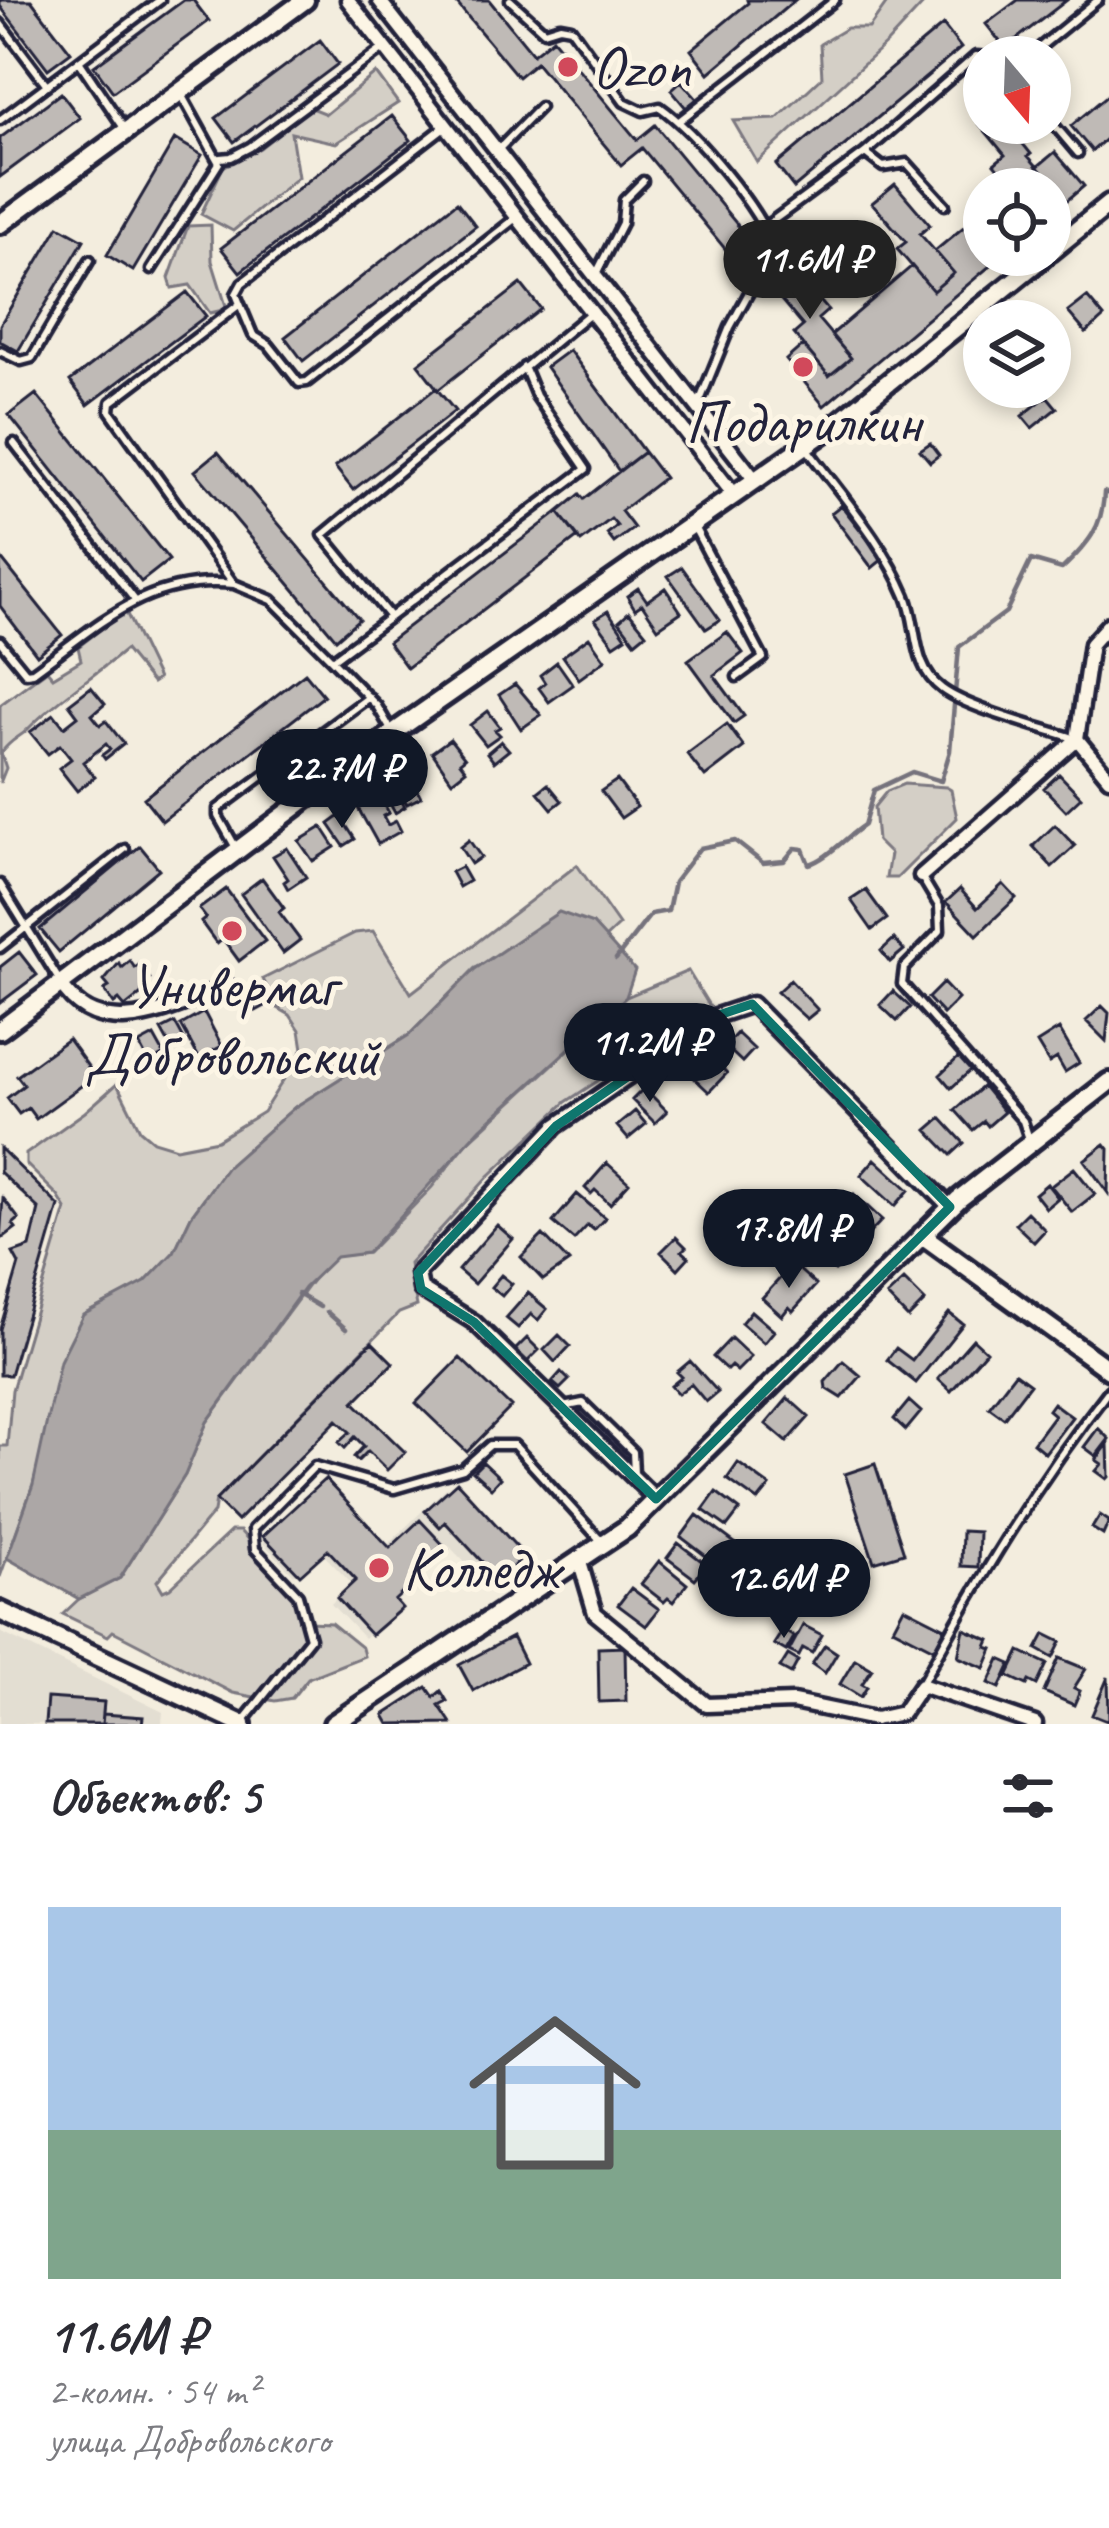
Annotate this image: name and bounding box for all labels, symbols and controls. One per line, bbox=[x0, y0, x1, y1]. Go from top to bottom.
place label: Ozon bbox=[592, 29, 692, 105]
north arrow bbox=[963, 36, 1071, 144]
map controls bbox=[963, 36, 1071, 408]
marker: Ozon bbox=[555, 54, 581, 80]
button: locate bbox=[963, 168, 1071, 276]
pin: 11.6M ₽ bbox=[699, 220, 921, 322]
text: 11.6M ₽ bbox=[750, 234, 870, 283]
button: layers bbox=[963, 300, 1071, 408]
marker: Подарилкин bbox=[790, 354, 816, 380]
place label: Подарилкин bbox=[686, 384, 924, 460]
pin: 22.7M ₽ bbox=[231, 729, 453, 831]
text: 22.7M ₽ bbox=[283, 743, 401, 792]
marker: Универмаг Добровольский bbox=[219, 918, 245, 944]
place label: Универмаг Добровольский bbox=[85, 948, 382, 1093]
pin: 11.2M ₽ bbox=[539, 1003, 761, 1105]
text: 11.2M ₽ bbox=[591, 1017, 709, 1066]
pin: 17.8M ₽ bbox=[678, 1189, 900, 1291]
text: 17.8M ₽ bbox=[730, 1203, 848, 1252]
place label: Колледж bbox=[403, 1530, 566, 1606]
pin: 12.6M ₽ bbox=[673, 1539, 895, 1641]
text: 12.6M ₽ bbox=[724, 1553, 844, 1602]
marker: Колледж bbox=[366, 1555, 392, 1581]
icon: filters bbox=[995, 1763, 1061, 1829]
text: Объектов: 5 bbox=[48, 1764, 260, 1828]
icon: home bbox=[447, 1985, 663, 2201]
text: 11.6M ₽ bbox=[48, 2303, 204, 2367]
text: 2-комн. · 54 m² bbox=[48, 2367, 258, 2416]
text: улица Добровольского bbox=[48, 2416, 330, 2465]

